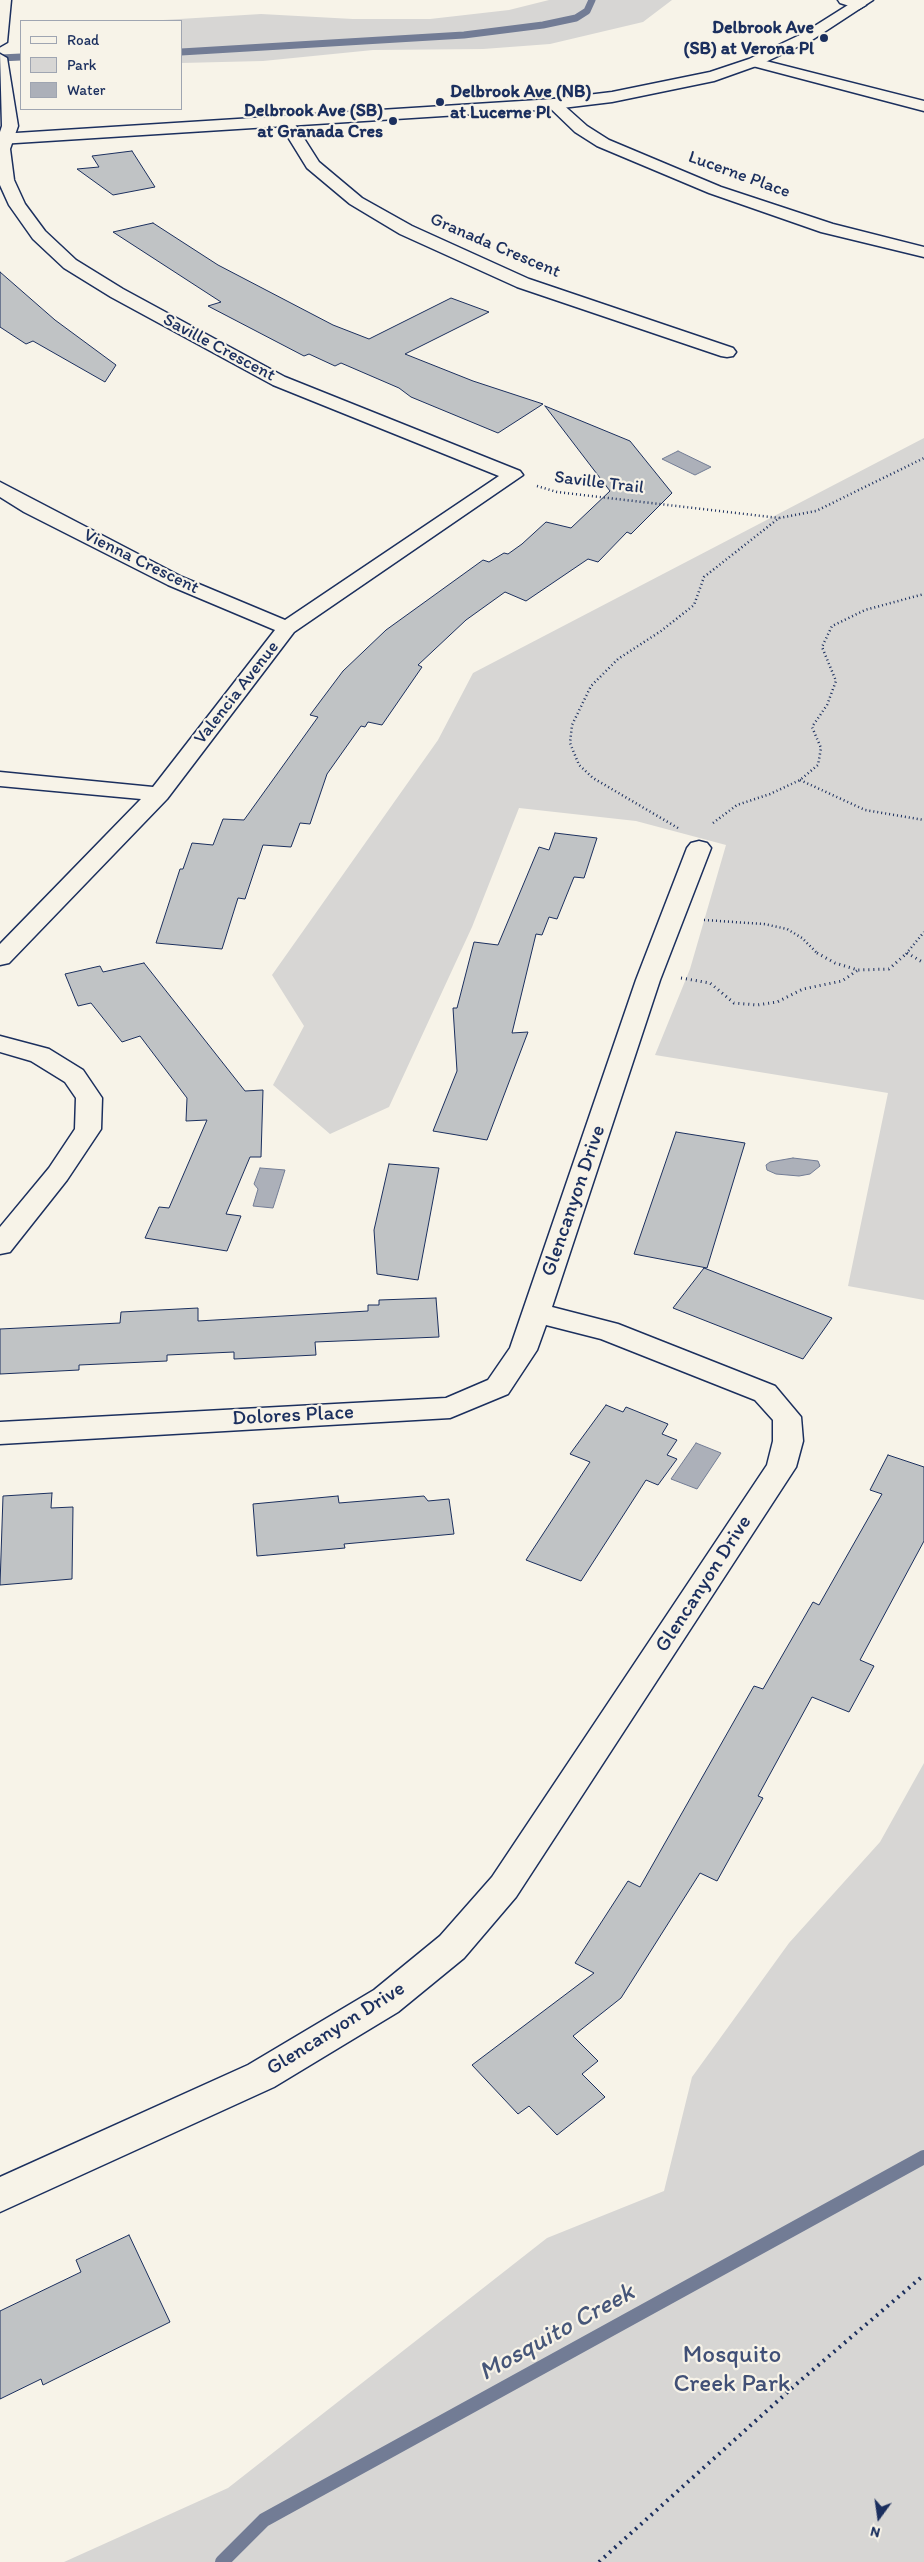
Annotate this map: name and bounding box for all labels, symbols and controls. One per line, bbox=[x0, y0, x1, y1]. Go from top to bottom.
place label: Delbrook Ave (SB) at Verona Pl bbox=[684, 17, 814, 59]
legend bbox=[20, 20, 182, 110]
text: Road bbox=[67, 31, 99, 49]
marker: Delbrook Ave (SB) at Verona Pl bbox=[818, 32, 830, 44]
text: Park bbox=[67, 56, 97, 74]
text: Water bbox=[67, 81, 105, 99]
place label: Delbrook Ave (NB) at Lucerne Pl bbox=[450, 81, 591, 124]
marker: Delbrook Ave (NB) at Lucerne Pl bbox=[434, 96, 446, 108]
place label: Delbrook Ave (SB) at Granada Cres bbox=[244, 100, 383, 142]
marker: Delbrook Ave (SB) at Granada Cres bbox=[387, 115, 399, 127]
street label: Lucerne Place bbox=[685, 147, 793, 203]
street label: Granada Crescent bbox=[427, 209, 563, 283]
street label: Saville Crescent bbox=[159, 309, 279, 387]
street label: Saville Trail bbox=[553, 467, 645, 499]
street label: Vienna Crescent bbox=[80, 525, 202, 599]
street label: Valencia Avenue bbox=[190, 637, 284, 749]
street label: Glencanyon Drive bbox=[536, 1122, 612, 1280]
street label: Dolores Place bbox=[231, 1400, 355, 1432]
street label: Glencanyon Drive bbox=[650, 1511, 758, 1657]
street label: Glencanyon Drive bbox=[262, 1976, 410, 2082]
water label: Mosquito Creek bbox=[474, 2277, 640, 2389]
park label: Mosquito Creek Park bbox=[673, 2341, 791, 2400]
north arrow bbox=[854, 2492, 904, 2542]
text: N bbox=[869, 2523, 882, 2541]

